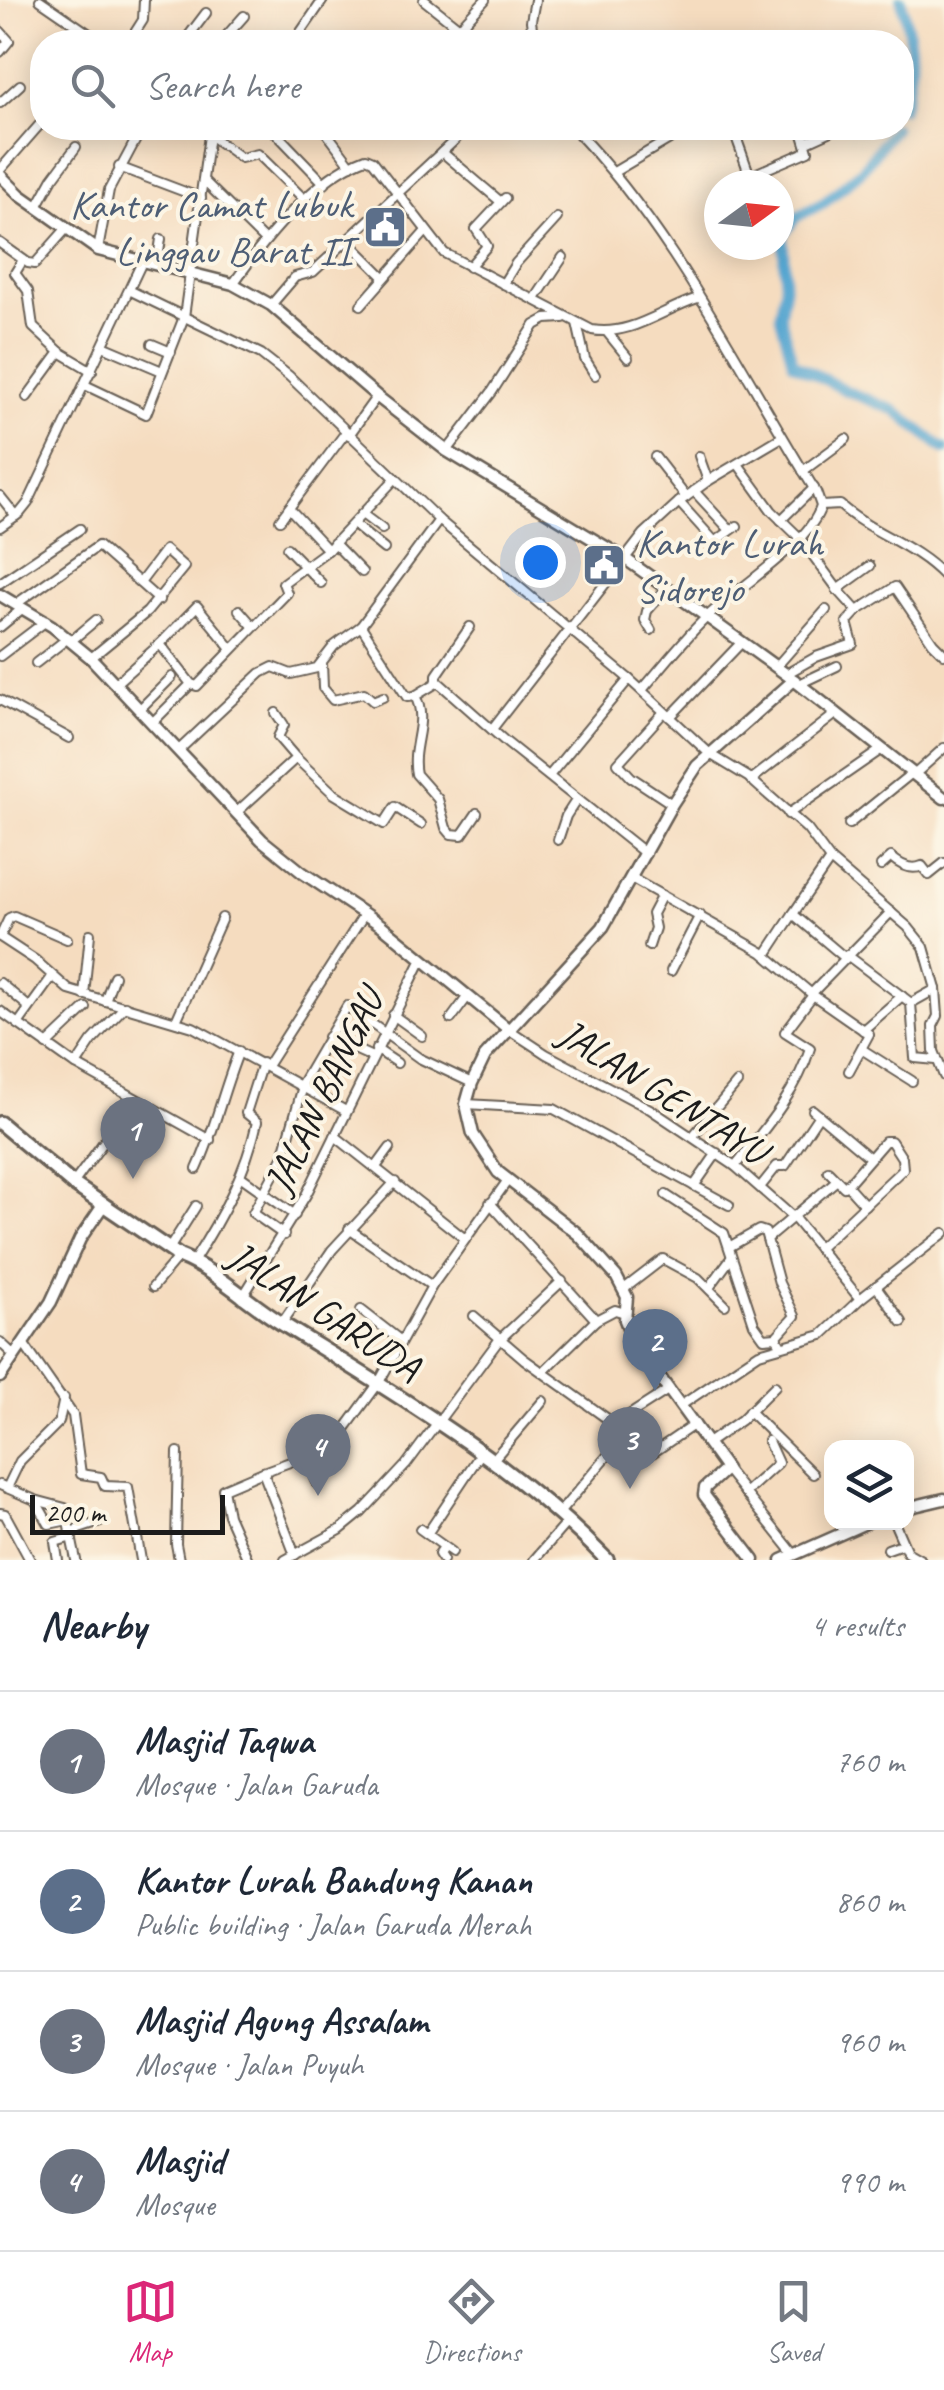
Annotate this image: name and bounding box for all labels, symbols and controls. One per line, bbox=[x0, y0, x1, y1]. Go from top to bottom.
search box bbox=[30, 30, 914, 140]
icon: search bbox=[65, 58, 120, 113]
text: Search here bbox=[145, 62, 300, 109]
north arrow bbox=[704, 170, 794, 260]
place label: Kantor Camat Lubuk Linggau Barat II bbox=[70, 180, 360, 276]
public building icon: Kantor Camat Lubuk Linggau Barat II bbox=[362, 204, 408, 250]
place label: Kantor Lurah Sidorejo bbox=[636, 518, 825, 614]
your location bbox=[515, 537, 566, 588]
public building icon: Kantor Lurah Sidorejo bbox=[581, 542, 627, 588]
street label: JALAN BANGAU bbox=[252, 975, 398, 1203]
street label: JALAN GENTAYU bbox=[547, 1007, 782, 1179]
pin: 1 bbox=[100, 1096, 166, 1179]
street label: JALAN GARUDA bbox=[217, 1229, 431, 1392]
pin: 2 bbox=[622, 1308, 688, 1391]
pin: 3 bbox=[598, 1406, 662, 1489]
pin: 4 bbox=[286, 1414, 350, 1496]
map controls bbox=[824, 1440, 914, 1530]
button: layers bbox=[824, 1440, 914, 1530]
scale bar bbox=[30, 1490, 225, 1534]
text: 200 m bbox=[45, 1495, 105, 1530]
text: Nearby bbox=[40, 1599, 146, 1652]
text: 4 results bbox=[810, 1605, 904, 1646]
text: Masjid Taqwa bbox=[135, 1717, 313, 1764]
text: 1 bbox=[65, 1741, 80, 1782]
text: 760 m bbox=[835, 1741, 904, 1782]
text: Mosque · Jalan Garuda bbox=[135, 1764, 378, 1805]
text: Kantor Lurah Bandung Kanan bbox=[135, 1857, 532, 1904]
text: 2 bbox=[65, 1881, 80, 1922]
text: 860 m bbox=[835, 1881, 904, 1922]
text: Public building · Jalan Garuda Merah bbox=[135, 1904, 531, 1945]
text: Masjid Agung Assalam bbox=[135, 1997, 428, 2044]
text: 3 bbox=[65, 2021, 80, 2062]
text: 960 m bbox=[835, 2021, 904, 2062]
text: Mosque · Jalan Puyuh bbox=[135, 2044, 363, 2085]
text: Masjid bbox=[135, 2137, 224, 2184]
text: 4 bbox=[65, 2161, 80, 2202]
text: 990 m bbox=[835, 2161, 904, 2202]
text: Mosque bbox=[135, 2184, 215, 2225]
tab: Map bbox=[123, 2274, 178, 2369]
tab: Directions bbox=[423, 2274, 521, 2369]
tab: Saved bbox=[766, 2274, 821, 2369]

